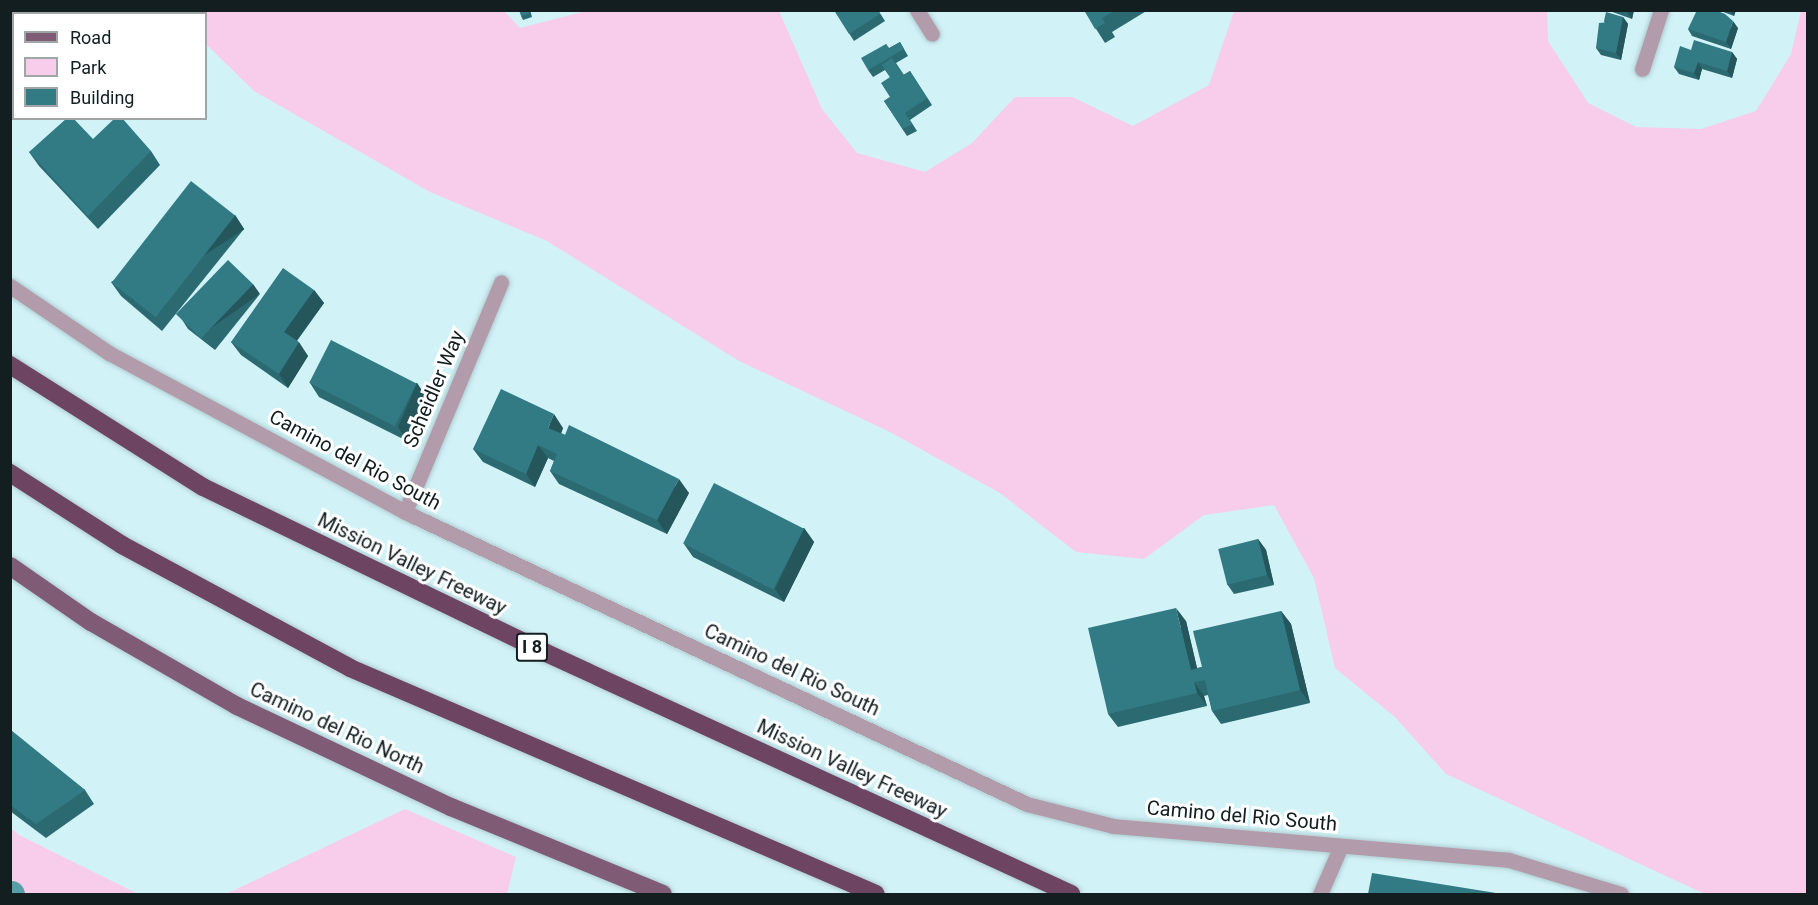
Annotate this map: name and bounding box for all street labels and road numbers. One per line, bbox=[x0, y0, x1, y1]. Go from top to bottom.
street label: Scheidler Way bbox=[399, 327, 469, 451]
street label: Camino del Rio South bbox=[265, 405, 445, 515]
street label: Mission Valley Freeway bbox=[314, 508, 510, 620]
street label: Camino del Rio South bbox=[700, 619, 884, 721]
road number: I 8 bbox=[516, 632, 548, 662]
street label: Camino del Rio North bbox=[246, 677, 428, 779]
street label: Mission Valley Freeway bbox=[753, 714, 951, 824]
street label: Camino del Rio South bbox=[1146, 796, 1338, 836]

